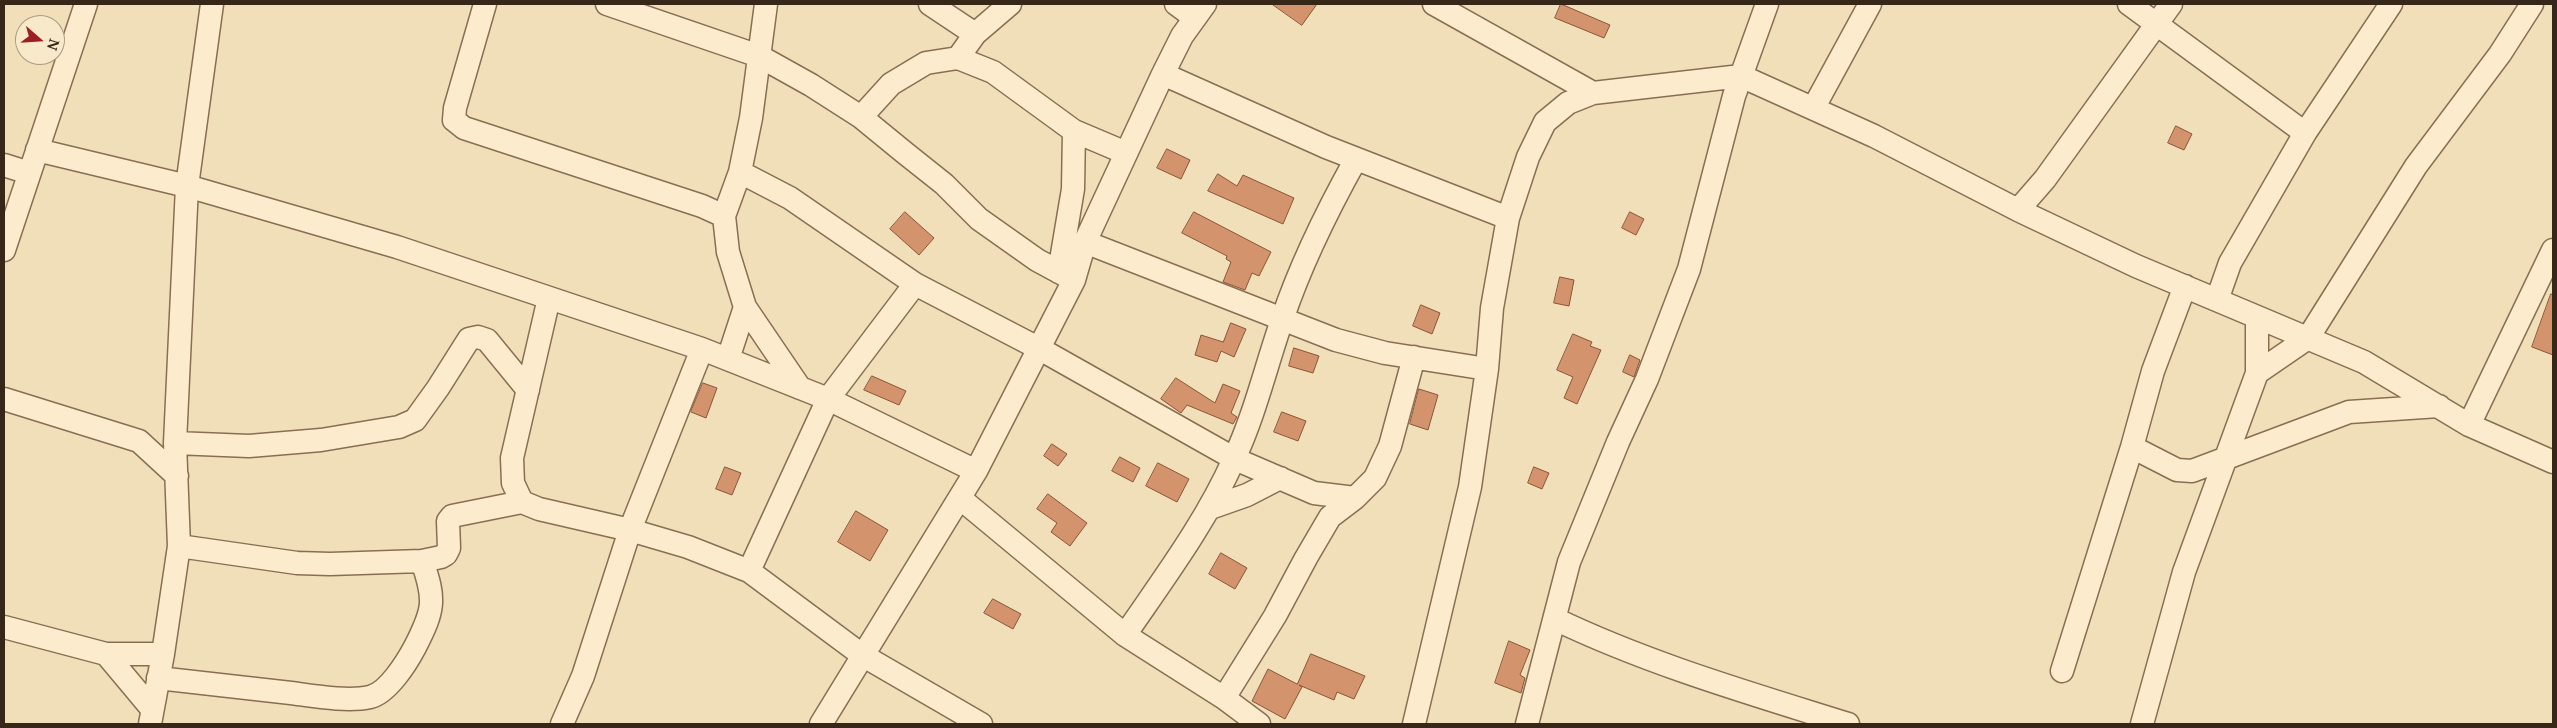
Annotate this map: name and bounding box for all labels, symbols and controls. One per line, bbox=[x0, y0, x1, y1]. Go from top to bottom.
north arrow bbox=[15, 15, 65, 65]
text: N bbox=[43, 36, 64, 53]

